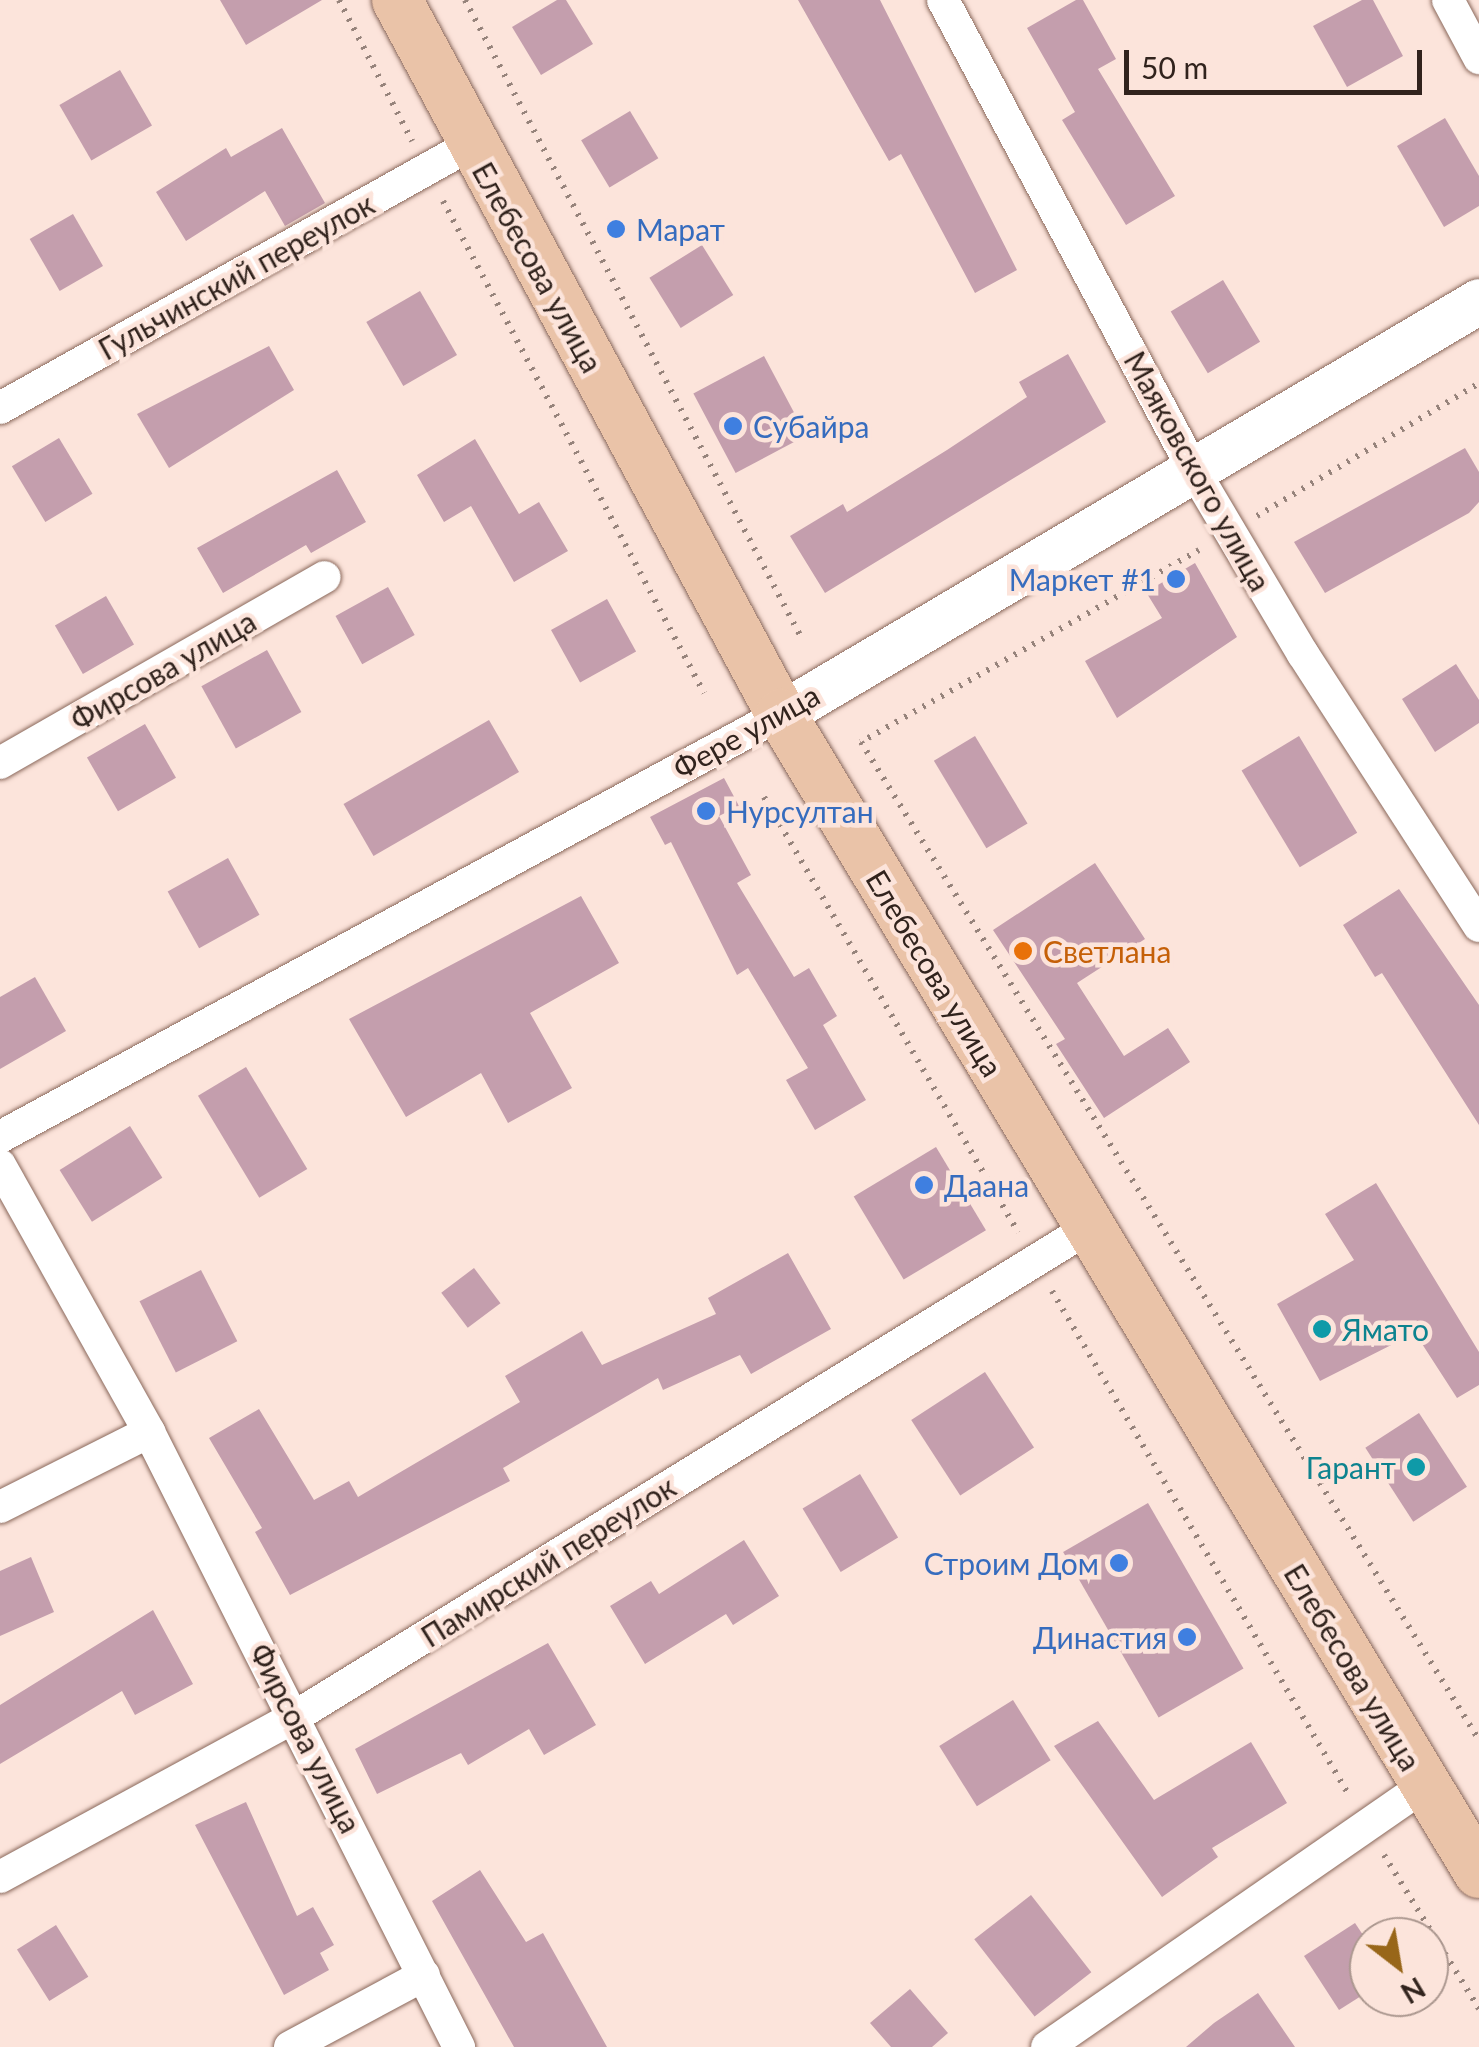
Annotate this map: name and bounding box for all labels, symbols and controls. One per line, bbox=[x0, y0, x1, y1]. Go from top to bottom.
scale bar bbox=[1129, 30, 1426, 92]
text: 50 m bbox=[1141, 49, 1208, 85]
street label: Елебесова улица bbox=[465, 156, 611, 378]
street label: Гульчинский переулок bbox=[92, 185, 380, 367]
place label: Марат bbox=[636, 211, 725, 247]
marker: Марат bbox=[605, 218, 627, 240]
street label: Маяковского улица bbox=[1117, 345, 1279, 597]
place label: Субайра bbox=[753, 408, 869, 444]
marker: Субайра bbox=[722, 415, 744, 437]
place label: Маркет #1 bbox=[1009, 561, 1156, 597]
marker: Маркет #1 bbox=[1165, 568, 1187, 590]
street label: Фирсова улица bbox=[64, 602, 262, 738]
street label: Фере улица bbox=[667, 676, 825, 786]
place label: Нурсултан bbox=[726, 793, 874, 829]
marker: Нурсултан bbox=[695, 800, 717, 822]
street label: Елебесова улица bbox=[859, 863, 1011, 1083]
place label: Светлана bbox=[1043, 933, 1171, 969]
marker: Светлана bbox=[1012, 940, 1034, 962]
place label: Даана bbox=[944, 1167, 1029, 1203]
marker: Даана bbox=[913, 1174, 935, 1196]
place label: Ямато bbox=[1342, 1311, 1429, 1347]
marker: Ямато bbox=[1311, 1318, 1333, 1340]
place label: Гарант bbox=[1306, 1449, 1396, 1485]
marker: Гарант bbox=[1405, 1456, 1427, 1478]
street label: Памирский переулок bbox=[414, 1468, 682, 1654]
place label: Строим Дом bbox=[924, 1545, 1099, 1581]
marker: Строим Дом bbox=[1108, 1552, 1130, 1574]
street label: Елебесова улица bbox=[1277, 1557, 1429, 1777]
place label: Династия bbox=[1033, 1619, 1167, 1655]
marker: Династия bbox=[1176, 1626, 1198, 1648]
street label: Фирсова улица bbox=[243, 1637, 369, 1839]
north arrow bbox=[1349, 1917, 1449, 2017]
text: N bbox=[1395, 1971, 1431, 2011]

